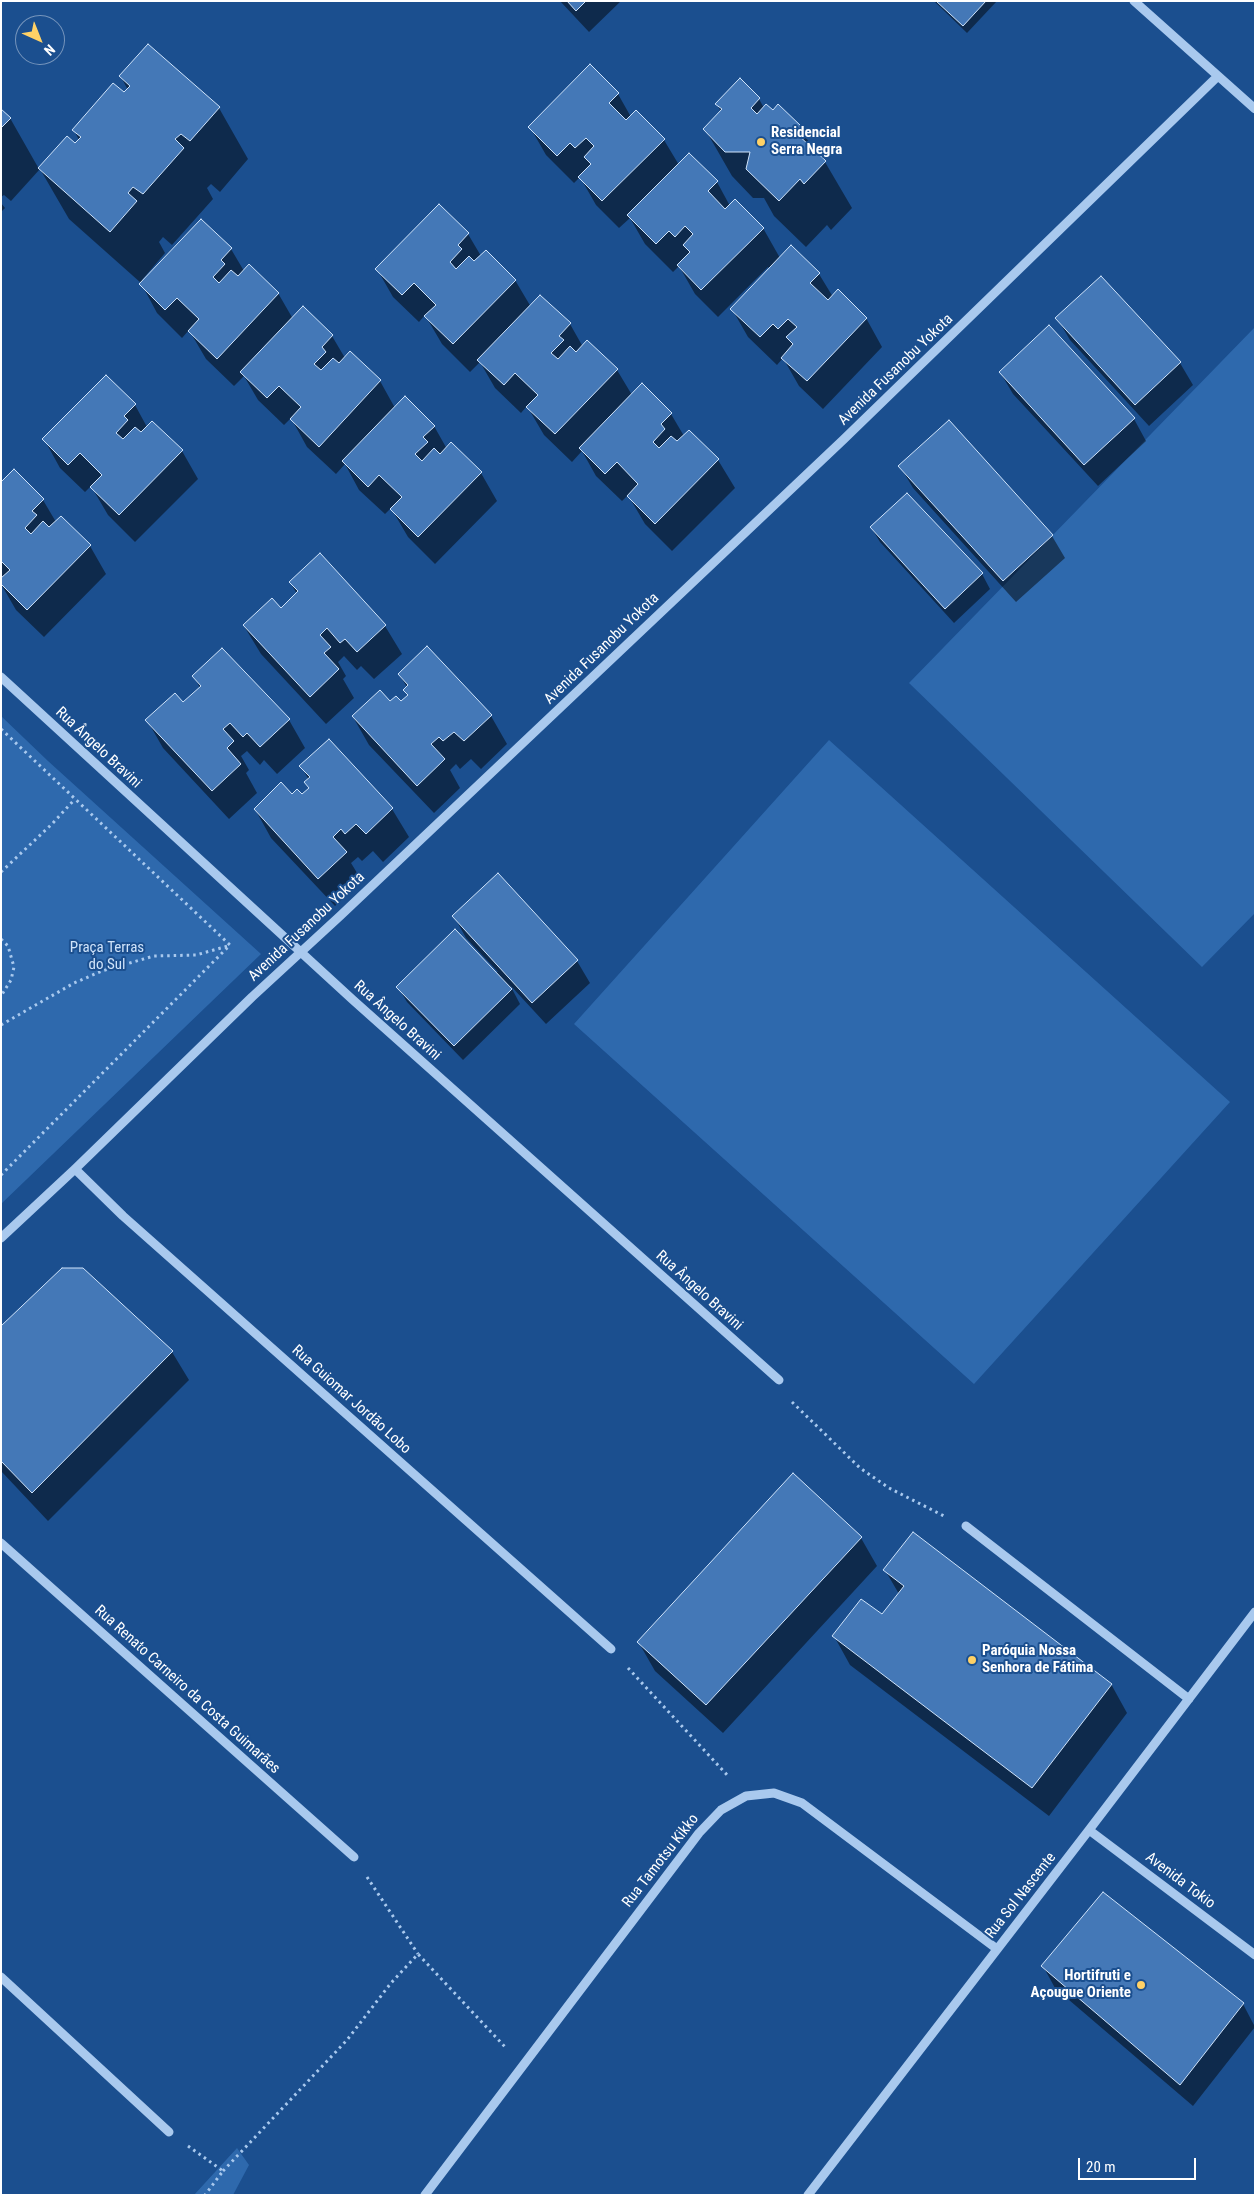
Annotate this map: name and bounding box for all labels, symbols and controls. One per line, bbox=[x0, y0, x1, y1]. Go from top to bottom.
north arrow bbox=[15, 15, 65, 65]
text: N bbox=[41, 41, 58, 59]
place label: Residencial Serra Negra bbox=[771, 124, 842, 159]
marker: Residencial Serra Negra bbox=[755, 136, 767, 148]
street label: Avenida Fusanobu Yokota bbox=[835, 311, 957, 429]
street label: Avenida Fusanobu Yokota bbox=[541, 590, 663, 708]
street label: Rua Ângelo Bravini bbox=[51, 704, 145, 792]
street label: Avenida Fusanobu Yokota bbox=[245, 868, 369, 986]
park label: Praça Terras do Sul bbox=[70, 939, 144, 974]
street label: Rua Ângelo Bravini bbox=[350, 977, 444, 1065]
street label: Rua Ângelo Bravini bbox=[652, 1247, 746, 1335]
street label: Rua Guiomar Jordão Lobo bbox=[288, 1342, 414, 1458]
street label: Rua Renato Carneiro da Costa Guimarães bbox=[91, 1602, 283, 1778]
place label: Paróquia Nossa Senhora de Fátima bbox=[982, 1642, 1093, 1677]
marker: Paróquia Nossa Senhora de Fátima bbox=[966, 1654, 978, 1666]
street label: Rua Tamotsu Kikko bbox=[619, 1811, 703, 1911]
street label: Rua Sol Nascente bbox=[982, 1849, 1060, 1943]
street label: Avenida Tokio bbox=[1142, 1849, 1218, 1913]
place label: Hortifruti e Açougue Oriente bbox=[1031, 1967, 1131, 2002]
marker: Hortifruti e Açougue Oriente bbox=[1135, 1979, 1147, 1991]
scale bar bbox=[1081, 2148, 1198, 2180]
text: 20 m bbox=[1086, 2158, 1116, 2176]

